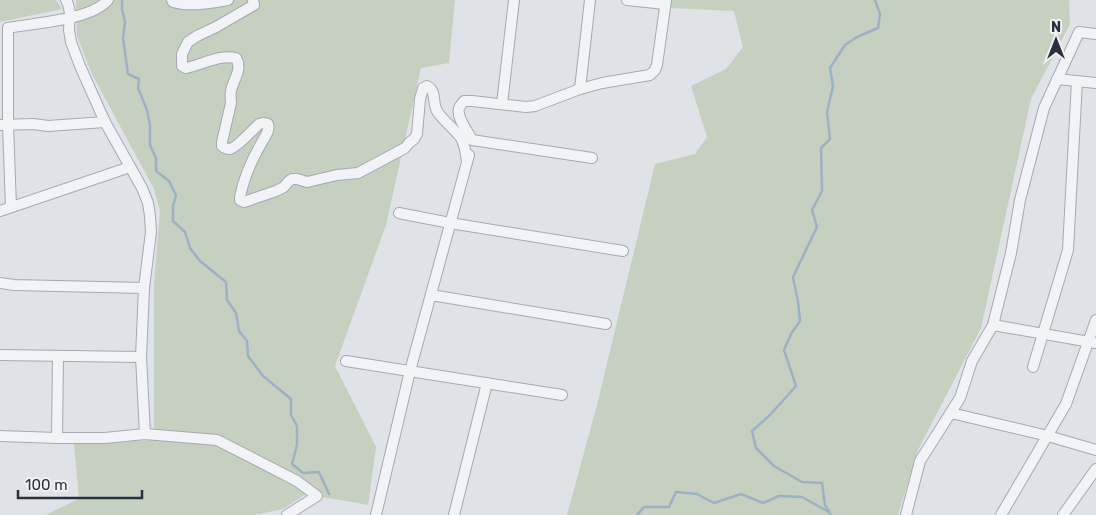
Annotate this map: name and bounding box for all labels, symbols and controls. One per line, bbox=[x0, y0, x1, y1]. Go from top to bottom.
north arrow bbox=[1031, 15, 1081, 65]
text: N bbox=[1051, 19, 1061, 36]
scale bar bbox=[18, 468, 141, 500]
text: 100 m bbox=[25, 476, 67, 494]

